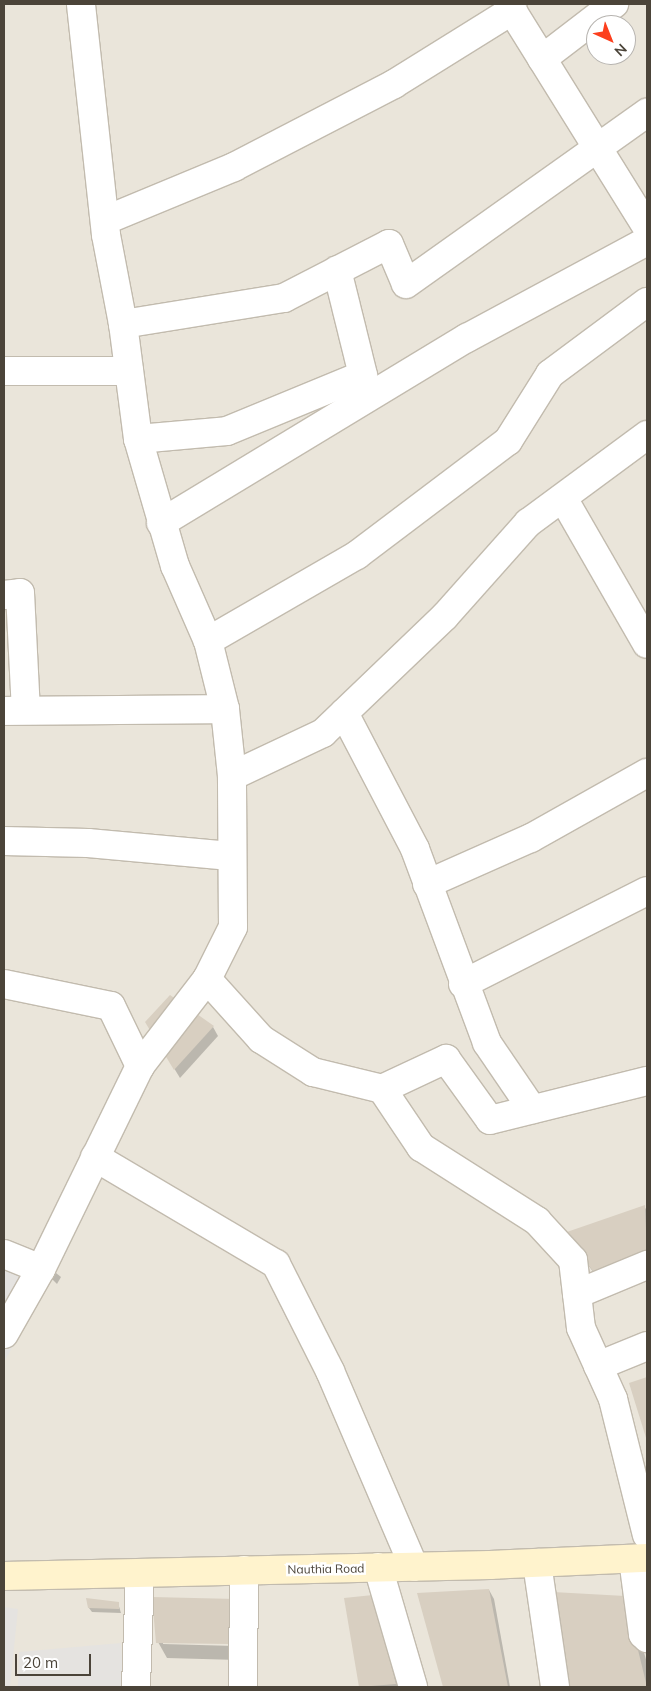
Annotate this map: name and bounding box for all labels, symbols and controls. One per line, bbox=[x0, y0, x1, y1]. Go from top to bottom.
north arrow bbox=[586, 15, 636, 65]
text: N bbox=[611, 40, 631, 60]
street label: Nauthia Road bbox=[287, 1561, 365, 1577]
scale bar bbox=[18, 1644, 94, 1676]
text: 20 m bbox=[23, 1653, 58, 1672]

